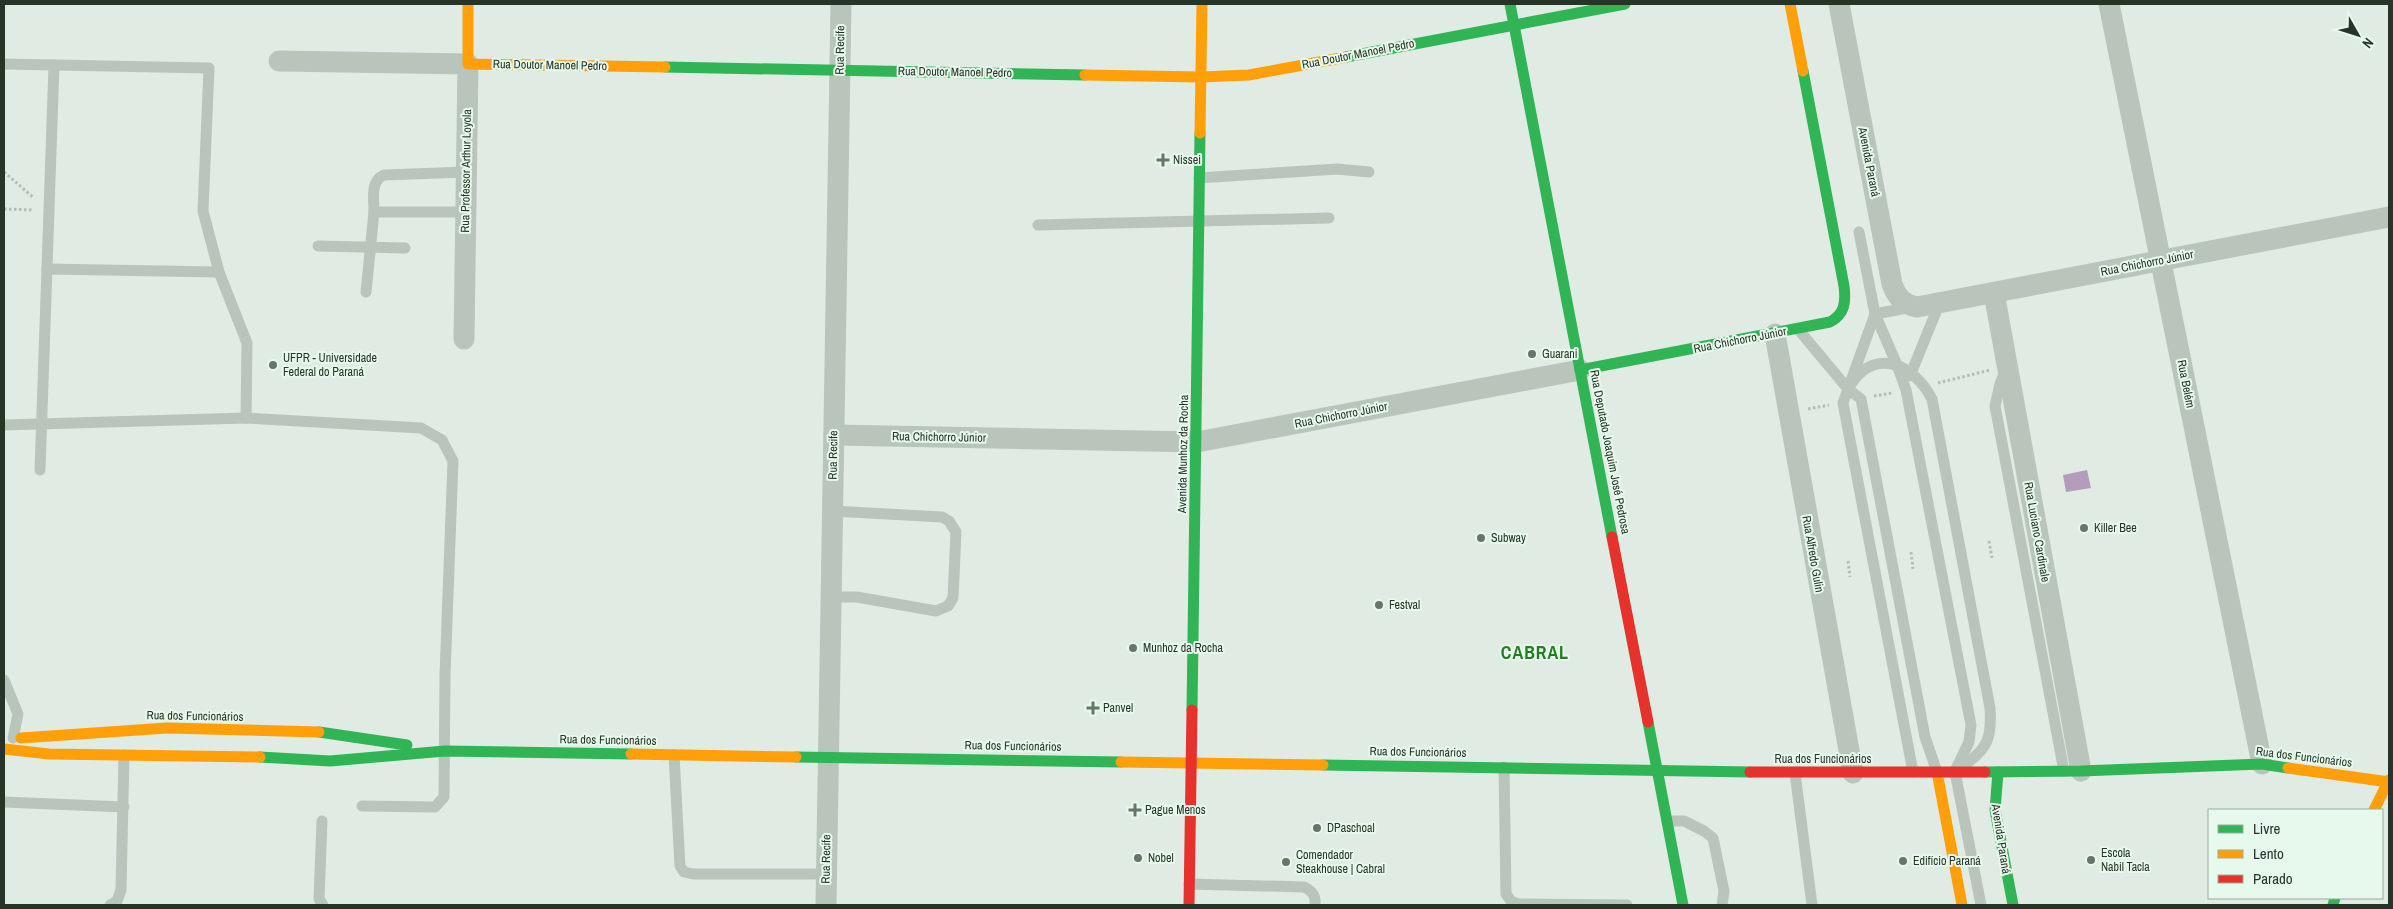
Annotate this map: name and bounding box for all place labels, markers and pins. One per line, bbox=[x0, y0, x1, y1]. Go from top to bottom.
place label: Nissei bbox=[1173, 152, 1201, 168]
marker: Nissei bbox=[1157, 154, 1169, 166]
place label: Guarani bbox=[1542, 346, 1578, 362]
marker: Guarani bbox=[1526, 348, 1538, 360]
place label: UFPR - Universidade Federal do Paraná bbox=[283, 350, 377, 380]
marker: UFPR - Universidade Federal do Paraná bbox=[267, 359, 279, 371]
place label: Killer Bee bbox=[2094, 520, 2137, 536]
marker: Killer Bee bbox=[2078, 522, 2090, 534]
place label: Subway bbox=[1491, 530, 1526, 546]
marker: Subway bbox=[1475, 532, 1487, 544]
place label: Festval bbox=[1389, 597, 1420, 613]
marker: Festval bbox=[1373, 599, 1385, 611]
place label: Munhoz da Rocha bbox=[1143, 640, 1223, 656]
marker: Munhoz da Rocha bbox=[1127, 642, 1139, 654]
place label: Panvel bbox=[1103, 700, 1133, 716]
marker: Panvel bbox=[1087, 702, 1099, 714]
place label: Pague Menos bbox=[1145, 802, 1206, 818]
marker: Pague Menos bbox=[1129, 804, 1141, 816]
place label: DPaschoal bbox=[1327, 820, 1375, 836]
marker: DPaschoal bbox=[1311, 822, 1323, 834]
place label: Escola Nabil Tacla bbox=[2101, 845, 2150, 875]
place label: Comendador Steakhouse | Cabral bbox=[1296, 847, 1385, 877]
place label: Nobel bbox=[1148, 850, 1174, 866]
marker: Nobel bbox=[1132, 852, 1144, 864]
place label: Edifício Paraná bbox=[1913, 853, 1981, 869]
marker: Escola Nabil Tacla bbox=[2085, 854, 2097, 866]
marker: Edifício Paraná bbox=[1897, 855, 1909, 867]
marker: Comendador Steakhouse | Cabral bbox=[1280, 856, 1292, 868]

